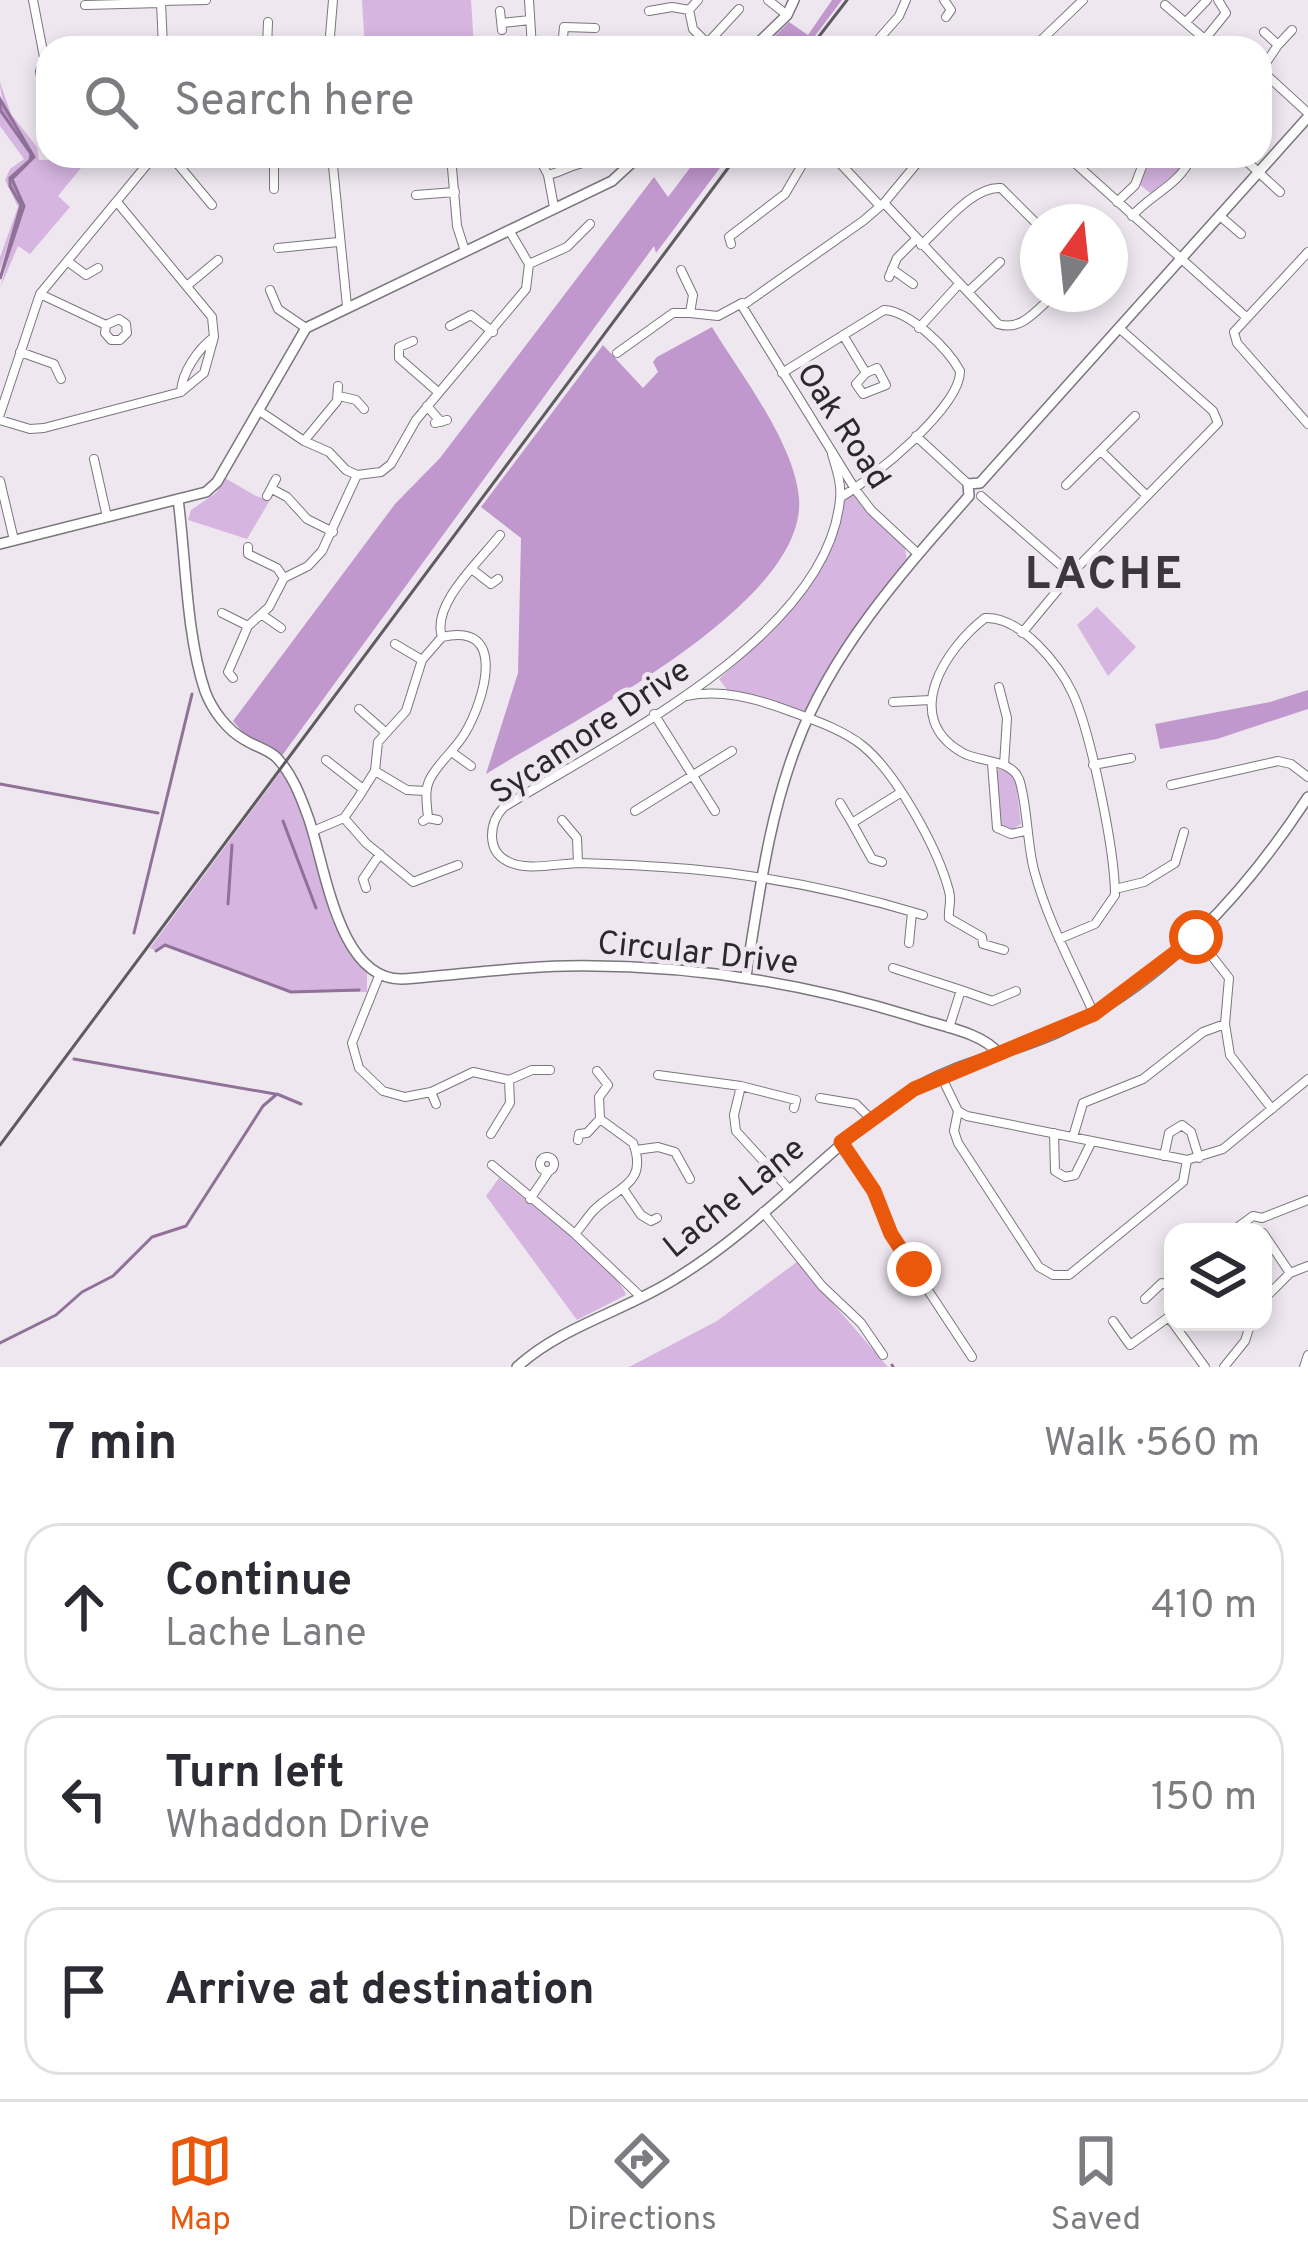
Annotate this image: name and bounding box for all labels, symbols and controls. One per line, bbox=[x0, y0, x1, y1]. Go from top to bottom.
search box bbox=[36, 36, 1272, 168]
icon: search bbox=[78, 69, 144, 135]
text: Search here bbox=[174, 74, 414, 131]
north arrow bbox=[1020, 204, 1128, 312]
street label: Oak Road bbox=[785, 356, 898, 498]
district label: LACHE bbox=[1025, 548, 1185, 605]
street label: Sycamore Drive bbox=[483, 651, 699, 816]
route start bbox=[1169, 910, 1223, 964]
street label: Circular Drive bbox=[595, 924, 800, 986]
street label: Lache Lane bbox=[656, 1129, 815, 1269]
map controls bbox=[1164, 1223, 1272, 1331]
button: layers bbox=[1164, 1223, 1272, 1331]
route end bbox=[887, 1242, 941, 1296]
text: 7 min bbox=[48, 1413, 178, 1478]
text: Walk · 560 m bbox=[1044, 1421, 1260, 1470]
text: Continue bbox=[165, 1554, 352, 1611]
icon: ahead bbox=[51, 1574, 117, 1640]
text: 410 m bbox=[1151, 1583, 1257, 1632]
text: Lache Lane bbox=[165, 1611, 366, 1660]
text: Turn left bbox=[165, 1746, 344, 1803]
icon: left bbox=[51, 1766, 117, 1832]
text: 150 m bbox=[1151, 1775, 1257, 1824]
text: Whaddon Drive bbox=[165, 1803, 430, 1852]
icon: arrive bbox=[51, 1958, 117, 2024]
text: Arrive at destination bbox=[165, 1963, 595, 2020]
tab: Map bbox=[167, 2128, 233, 2242]
tab: Directions bbox=[567, 2128, 717, 2242]
tab: Saved bbox=[1050, 2128, 1141, 2242]

